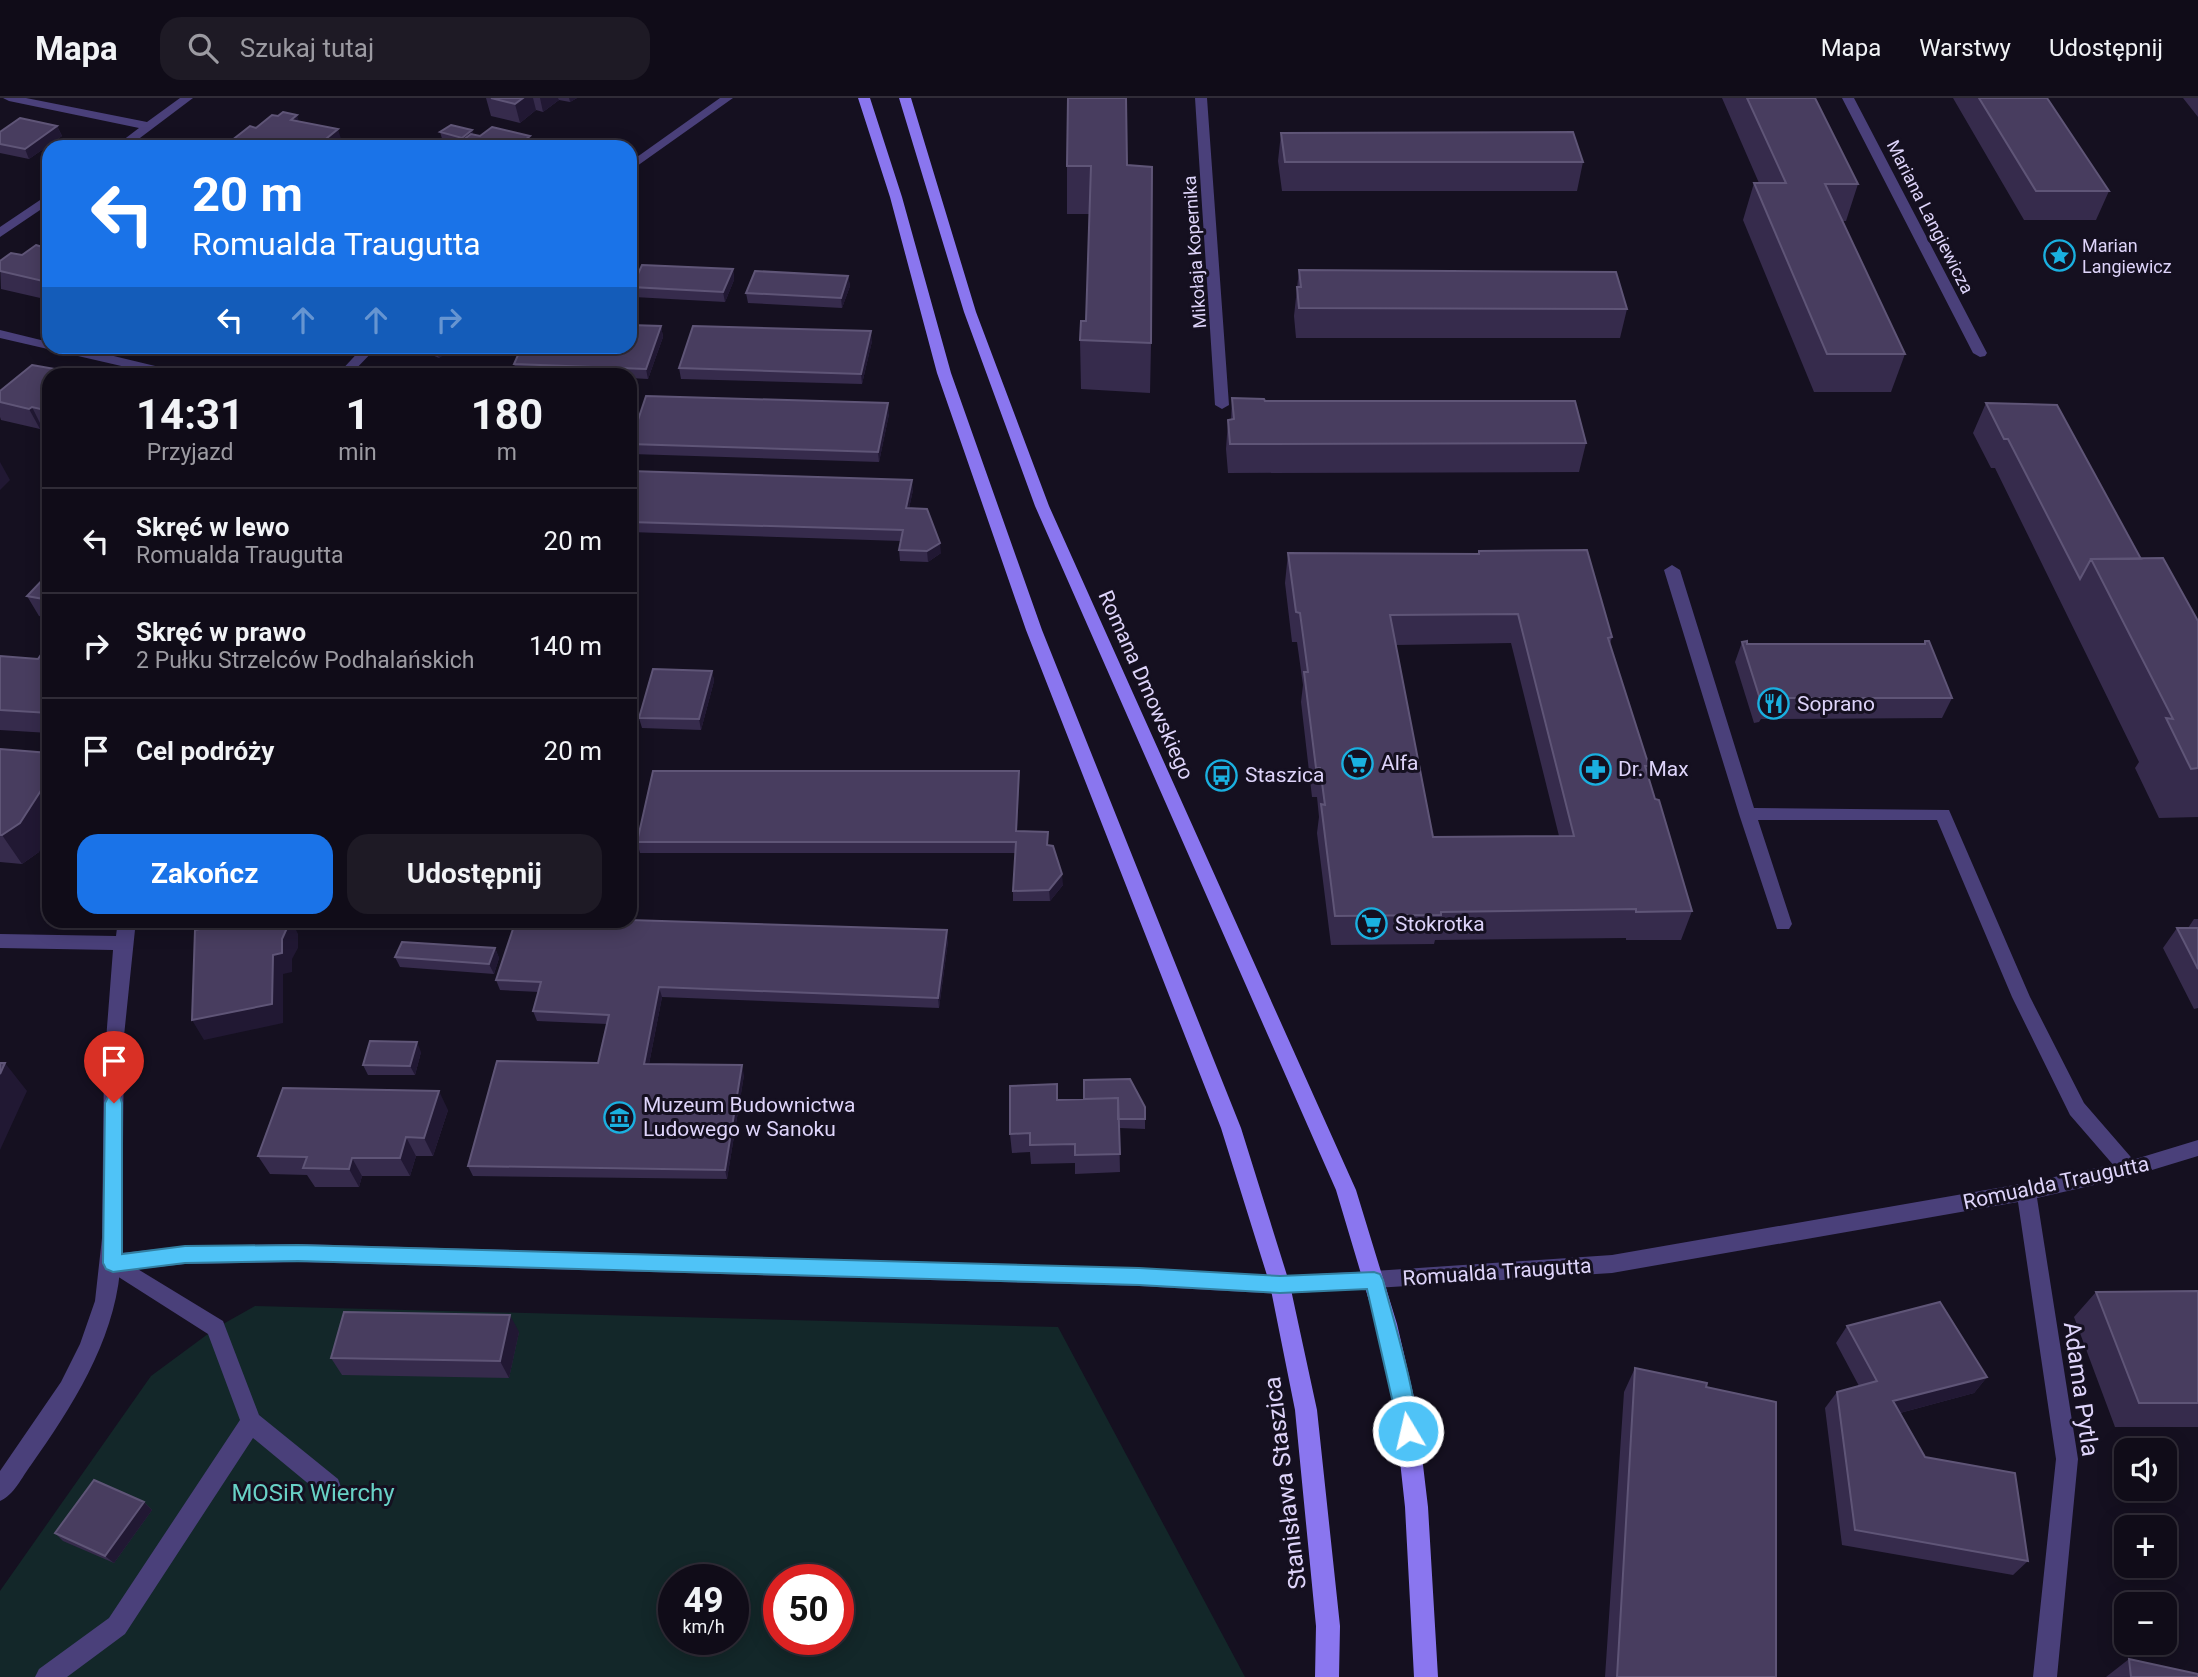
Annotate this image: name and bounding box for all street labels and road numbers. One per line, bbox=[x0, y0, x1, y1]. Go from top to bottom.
street label: Mariana Langiewicza bbox=[1883, 137, 1978, 297]
street label: Mikołaja Kopernika bbox=[1179, 175, 1210, 329]
street label: Romana Dmowskiego bbox=[1093, 587, 1199, 783]
street label: Romualda Traugutta bbox=[1961, 1152, 2151, 1214]
street label: Romualda Traugutta bbox=[1402, 1253, 1592, 1291]
street label: Adama Pytla bbox=[2058, 1320, 2104, 1458]
street label: Stanisława Staszica bbox=[1258, 1375, 1312, 1591]

